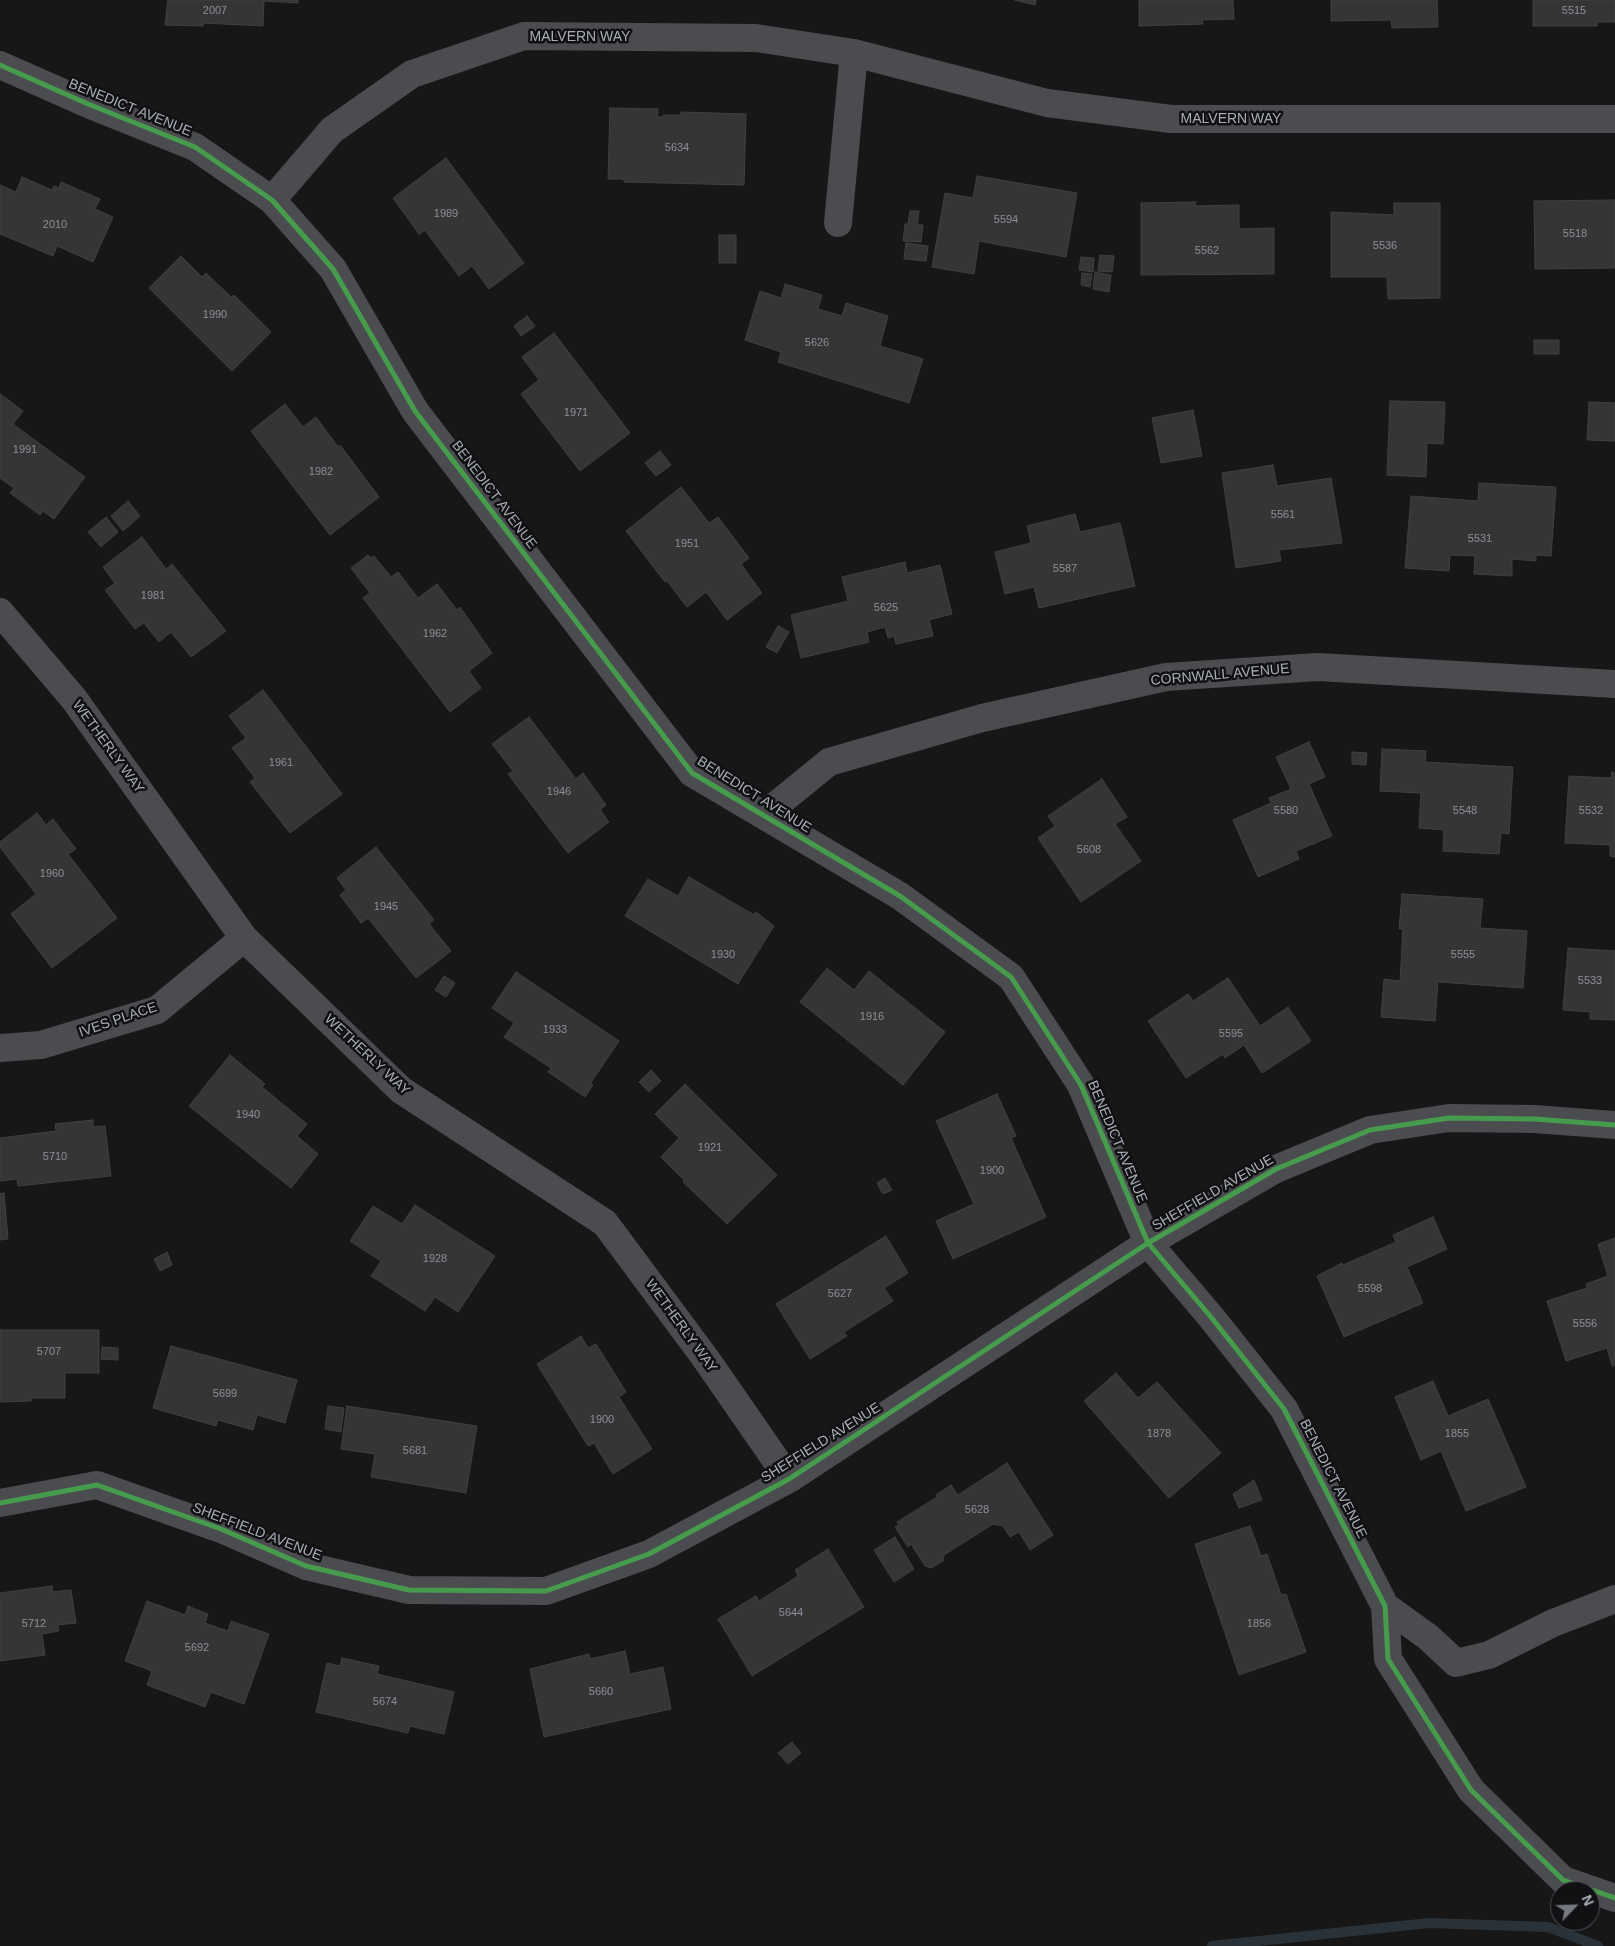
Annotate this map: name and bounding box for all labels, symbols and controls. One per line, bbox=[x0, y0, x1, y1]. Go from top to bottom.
house number: 2007 bbox=[203, 4, 227, 18]
house number: 5515 bbox=[1562, 4, 1586, 18]
street label: MALVERN WAY bbox=[530, 29, 630, 45]
street label: BENEDICT AVENUE bbox=[66, 76, 194, 140]
street label: MALVERN WAY bbox=[1181, 111, 1281, 127]
house number: 5634 bbox=[665, 141, 689, 155]
house number: 1989 bbox=[434, 207, 458, 221]
house number: 5594 bbox=[994, 213, 1018, 227]
house number: 2010 bbox=[43, 218, 67, 232]
house number: 5518 bbox=[1563, 227, 1587, 241]
house number: 5536 bbox=[1373, 239, 1397, 253]
house number: 5562 bbox=[1195, 244, 1219, 258]
house number: 1990 bbox=[203, 308, 227, 322]
house number: 5626 bbox=[805, 336, 829, 350]
house number: 1971 bbox=[564, 406, 588, 420]
street label: BENEDICT AVENUE bbox=[448, 438, 540, 552]
house number: 1991 bbox=[13, 443, 37, 457]
house number: 1982 bbox=[309, 465, 333, 479]
house number: 5561 bbox=[1271, 508, 1295, 522]
house number: 5531 bbox=[1468, 532, 1492, 546]
house number: 1951 bbox=[675, 537, 699, 551]
house number: 5587 bbox=[1053, 562, 1077, 576]
house number: 1981 bbox=[141, 589, 165, 603]
house number: 5625 bbox=[874, 601, 898, 615]
house number: 1962 bbox=[423, 627, 447, 641]
street label: CORNWALL AVENUE bbox=[1150, 661, 1290, 689]
street label: WETHERLY WAY bbox=[69, 697, 147, 797]
street label: BENEDICT AVENUE bbox=[694, 753, 814, 837]
house number: 1961 bbox=[269, 756, 293, 770]
house number: 1946 bbox=[547, 785, 571, 799]
house number: 5580 bbox=[1274, 804, 1298, 818]
house number: 5548 bbox=[1453, 804, 1477, 818]
house number: 5532 bbox=[1579, 804, 1603, 818]
house number: 5608 bbox=[1077, 843, 1101, 857]
house number: 1960 bbox=[40, 867, 64, 881]
house number: 1945 bbox=[374, 900, 398, 914]
house number: 1930 bbox=[711, 948, 735, 962]
house number: 5555 bbox=[1451, 948, 1475, 962]
house number: 5533 bbox=[1578, 974, 1602, 988]
street label: IVES PLACE bbox=[77, 999, 159, 1041]
house number: 1916 bbox=[860, 1010, 884, 1024]
street label: WETHERLY WAY bbox=[321, 1011, 413, 1099]
house number: 1933 bbox=[543, 1023, 567, 1037]
house number: 5595 bbox=[1219, 1027, 1243, 1041]
street label: BENEDICT AVENUE bbox=[1084, 1078, 1150, 1206]
house number: 1940 bbox=[236, 1108, 260, 1122]
house number: 1921 bbox=[698, 1141, 722, 1155]
house number: 5710 bbox=[43, 1150, 67, 1164]
street label: SHEFFIELD AVENUE bbox=[1149, 1151, 1277, 1235]
house number: 1900 bbox=[980, 1164, 1004, 1178]
house number: 1928 bbox=[423, 1252, 447, 1266]
street label: WETHERLY WAY bbox=[642, 1276, 720, 1376]
house number: 5598 bbox=[1358, 1282, 1382, 1296]
house number: 5627 bbox=[828, 1287, 852, 1301]
house number: 5556 bbox=[1573, 1317, 1597, 1331]
house number: 5707 bbox=[37, 1345, 61, 1359]
house number: 5699 bbox=[213, 1387, 237, 1401]
street label: SHEFFIELD AVENUE bbox=[758, 1399, 884, 1487]
house number: 1900 bbox=[590, 1413, 614, 1427]
street label: BENEDICT AVENUE bbox=[1296, 1417, 1370, 1541]
house number: 1878 bbox=[1147, 1427, 1171, 1441]
house number: 1855 bbox=[1445, 1427, 1469, 1441]
house number: 5681 bbox=[403, 1444, 427, 1458]
street label: SHEFFIELD AVENUE bbox=[190, 1500, 324, 1564]
house number: 5628 bbox=[965, 1503, 989, 1517]
house number: 5644 bbox=[779, 1606, 803, 1620]
house number: 5712 bbox=[22, 1617, 46, 1631]
house number: 1856 bbox=[1247, 1617, 1271, 1631]
house number: 5692 bbox=[185, 1641, 209, 1655]
house number: 5660 bbox=[589, 1685, 613, 1699]
house number: 5674 bbox=[373, 1695, 397, 1709]
north arrow bbox=[1550, 1881, 1600, 1931]
text: N bbox=[1578, 1892, 1597, 1908]

